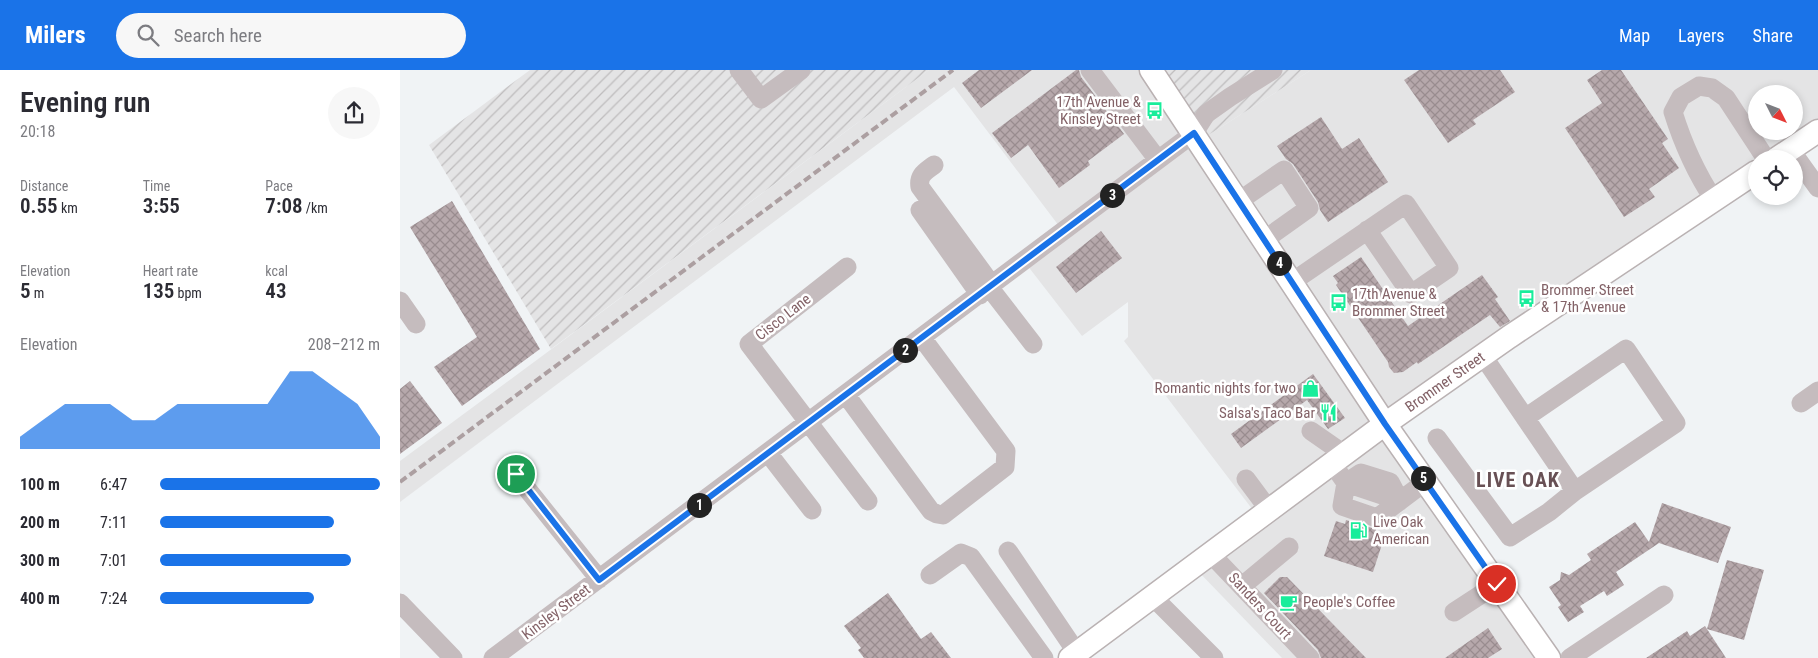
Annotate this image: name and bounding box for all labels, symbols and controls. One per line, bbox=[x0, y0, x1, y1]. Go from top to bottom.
search box bbox=[116, 13, 466, 58]
text: Milers bbox=[25, 21, 86, 49]
icon: search bbox=[134, 21, 162, 49]
text: Search here bbox=[174, 24, 262, 47]
text: Map bbox=[1619, 25, 1650, 46]
text: Layers bbox=[1678, 25, 1725, 46]
text: Share bbox=[1753, 25, 1793, 46]
north arrow bbox=[1748, 85, 1802, 140]
map controls bbox=[1748, 85, 1803, 205]
text: Evening run bbox=[20, 86, 150, 119]
button: share bbox=[328, 87, 380, 139]
place label: 17th Avenue & Kinsley Street bbox=[1056, 93, 1142, 128]
bus stop icon: 17th Avenue & Kinsley Street bbox=[1145, 101, 1165, 121]
text: 20:18 bbox=[20, 122, 55, 141]
button: locate bbox=[1748, 150, 1803, 205]
text: Distance bbox=[20, 178, 68, 194]
text: Time bbox=[143, 178, 170, 194]
text: Pace bbox=[265, 178, 293, 194]
pin: 3 bbox=[1100, 182, 1124, 208]
text: 3 bbox=[1109, 187, 1116, 203]
text: 0.55 bbox=[20, 194, 58, 218]
text: 3:55 bbox=[143, 194, 180, 218]
text: 7:08 bbox=[265, 194, 303, 218]
text: km bbox=[58, 200, 78, 216]
text: /km bbox=[303, 200, 328, 216]
pin: 4 bbox=[1266, 250, 1292, 276]
text: 4 bbox=[1276, 255, 1283, 271]
text: Elevation bbox=[20, 263, 70, 279]
text: Heart rate bbox=[143, 263, 198, 279]
text: kcal bbox=[265, 263, 288, 279]
text: 5 bbox=[20, 279, 31, 303]
text: 135 bbox=[143, 279, 174, 303]
text: 43 bbox=[265, 279, 286, 303]
place label: Brommer Street & 17th Avenue bbox=[1541, 281, 1634, 316]
text: m bbox=[31, 285, 44, 301]
text: bpm bbox=[174, 285, 202, 301]
place label: 17th Avenue & Brommer Street bbox=[1352, 285, 1445, 320]
bus stop icon: Brommer Street & 17th Avenue bbox=[1517, 289, 1537, 309]
street label: Cisco Lane bbox=[752, 290, 814, 344]
bus stop icon: 17th Avenue & Brommer Street bbox=[1328, 293, 1348, 313]
text: Elevation bbox=[20, 335, 78, 354]
text: 208–212 m bbox=[308, 335, 380, 354]
pin: 2 bbox=[892, 338, 918, 362]
text: 2 bbox=[902, 342, 909, 358]
street label: Brommer Street bbox=[1402, 348, 1488, 416]
shop icon: Romantic nights for two bbox=[1300, 378, 1320, 398]
place label: Romantic nights for two bbox=[1154, 379, 1296, 397]
restaurant icon: Salsa's Taco Bar bbox=[1319, 403, 1339, 423]
place label: Salsa's Taco Bar bbox=[1219, 404, 1315, 422]
pin bbox=[495, 453, 537, 495]
icon: arrive bbox=[502, 460, 530, 488]
pin: 5 bbox=[1410, 466, 1436, 490]
district label: LIVE OAK bbox=[1476, 468, 1560, 492]
text: 5 bbox=[1420, 470, 1427, 486]
text: 100 m bbox=[20, 475, 60, 494]
text: 6:47 bbox=[100, 475, 127, 494]
pin: 1 bbox=[686, 492, 712, 518]
text: 1 bbox=[696, 497, 703, 513]
text: 200 m bbox=[20, 513, 60, 532]
text: 7:11 bbox=[100, 513, 127, 532]
place label: Live Oak American bbox=[1373, 513, 1429, 548]
fuel station icon: Live Oak American bbox=[1349, 521, 1369, 541]
text: 300 m bbox=[20, 551, 60, 570]
text: 7:01 bbox=[100, 551, 127, 570]
pin bbox=[1476, 563, 1518, 605]
street label: Sanders Court bbox=[1225, 569, 1295, 643]
icon: check bbox=[1483, 570, 1511, 598]
street label: Kinsley Street bbox=[518, 580, 594, 644]
text: 400 m bbox=[20, 589, 60, 608]
text: 7:24 bbox=[100, 589, 127, 608]
cafe icon: People's Coffee bbox=[1279, 592, 1299, 612]
place label: People's Coffee bbox=[1303, 593, 1395, 611]

